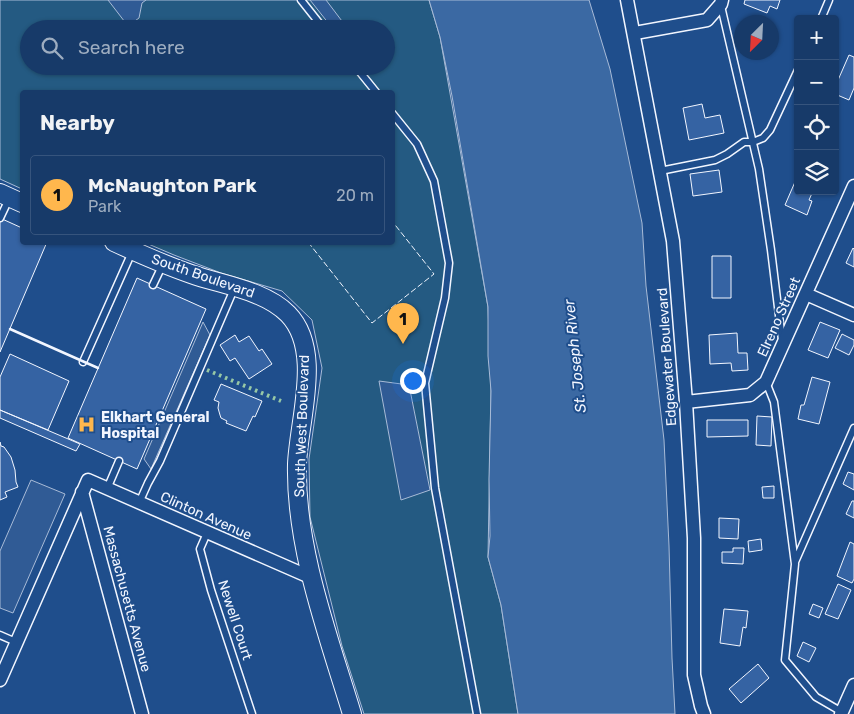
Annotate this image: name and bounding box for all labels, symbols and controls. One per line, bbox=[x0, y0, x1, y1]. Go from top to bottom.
north arrow bbox=[734, 15, 779, 60]
map controls bbox=[794, 15, 839, 195]
button: + bbox=[794, 15, 839, 60]
search box bbox=[20, 20, 395, 75]
icon: search bbox=[38, 34, 66, 62]
text: Search here bbox=[78, 36, 185, 59]
button: − bbox=[794, 60, 839, 105]
button: locate bbox=[794, 105, 839, 150]
text: Nearby bbox=[40, 110, 115, 135]
button: layers bbox=[794, 150, 839, 195]
text: McNaughton Park bbox=[88, 174, 257, 197]
text: 1 bbox=[53, 186, 61, 205]
text: 20 m bbox=[336, 186, 374, 205]
text: Park bbox=[88, 197, 121, 216]
street label: South Boulevard bbox=[149, 250, 257, 302]
street label: Elreno Street bbox=[754, 274, 804, 359]
street label: Edgewater Boulevard bbox=[654, 287, 680, 427]
water label: St. Joseph River bbox=[560, 297, 590, 414]
pin: 1 bbox=[387, 303, 419, 344]
street label: South West Boulevard bbox=[291, 354, 313, 498]
your location bbox=[400, 368, 426, 394]
place label: Elkhart General Hospital bbox=[101, 409, 210, 442]
hospital icon: Elkhart General Hospital bbox=[77, 415, 97, 435]
street label: Clinton Avenue bbox=[158, 488, 255, 544]
street label: Massachusetts Avenue bbox=[99, 524, 155, 674]
street label: Newell Court bbox=[214, 578, 256, 663]

